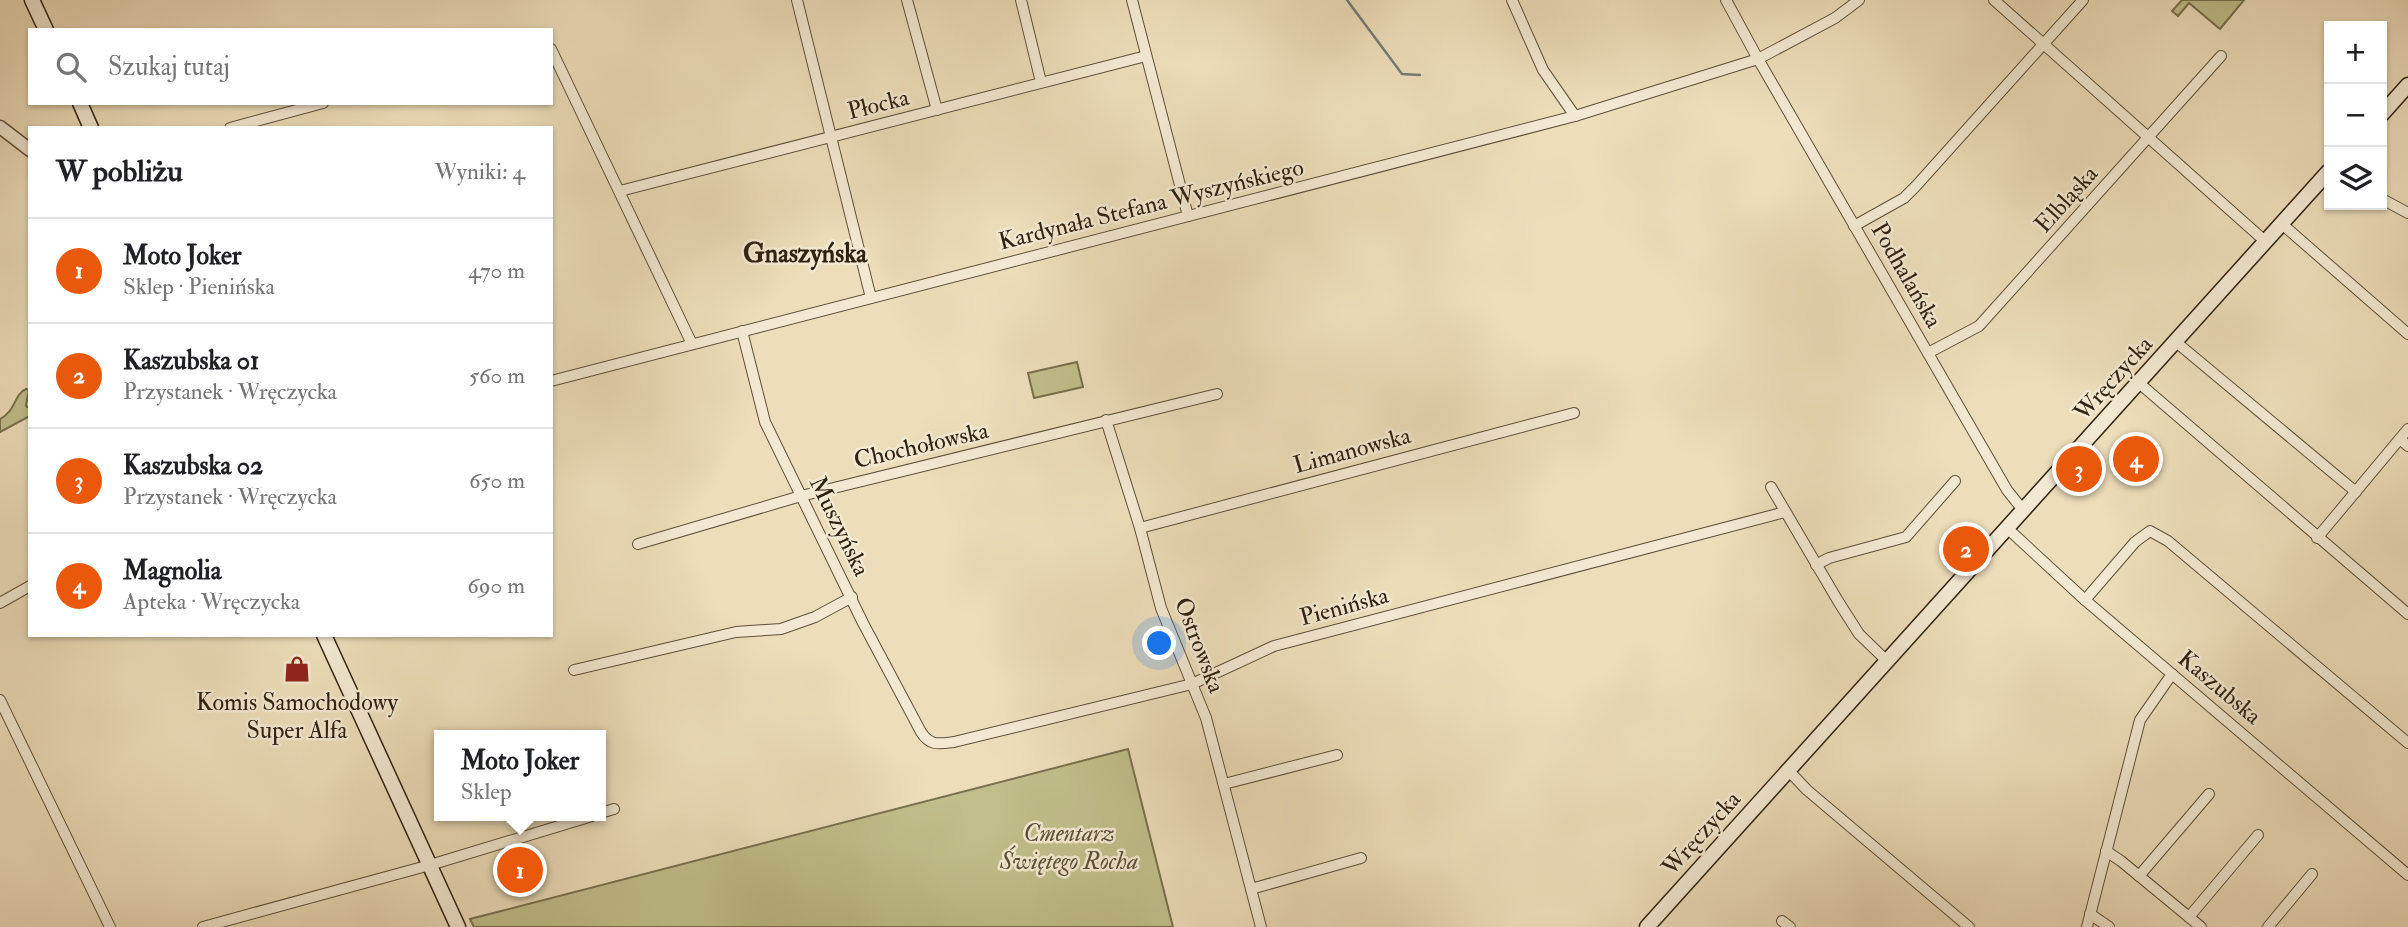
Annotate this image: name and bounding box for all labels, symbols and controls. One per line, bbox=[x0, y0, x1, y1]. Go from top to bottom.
map controls bbox=[2324, 21, 2387, 210]
button: + bbox=[2324, 21, 2387, 84]
search box bbox=[28, 28, 553, 105]
icon: search bbox=[52, 48, 90, 86]
text: Szukaj tutaj bbox=[108, 51, 230, 83]
street label: Płocka bbox=[844, 82, 913, 127]
button: − bbox=[2324, 84, 2387, 147]
button: layers bbox=[2324, 147, 2387, 210]
street label: Kardynała Stefana Wyszyńskiego bbox=[995, 152, 1307, 257]
text: W pobliżu bbox=[56, 153, 183, 190]
text: Wyniki: 4 bbox=[434, 157, 525, 186]
street label: Elbląska bbox=[2028, 158, 2106, 240]
street label: Podhalańska bbox=[1864, 217, 1950, 335]
district label: Gnaszyńska bbox=[743, 238, 868, 271]
text: Moto Joker bbox=[123, 240, 242, 272]
text: 1 bbox=[75, 256, 83, 285]
text: 470 m bbox=[468, 256, 525, 285]
text: Sklep · Pienińska bbox=[123, 272, 275, 301]
street label: Wręczycka bbox=[2066, 329, 2160, 428]
text: Kaszubska 01 bbox=[123, 345, 259, 377]
text: 2 bbox=[73, 361, 85, 390]
text: 560 m bbox=[469, 361, 525, 390]
text: Przystanek · Wręczycka bbox=[123, 377, 337, 406]
street label: Chochołowska bbox=[851, 415, 992, 476]
street label: Limanowska bbox=[1290, 420, 1415, 481]
pin: 4 bbox=[2113, 433, 2159, 485]
pin: 3 bbox=[2056, 443, 2102, 495]
text: Kaszubska 02 bbox=[123, 450, 263, 482]
text: 3 bbox=[75, 466, 83, 495]
text: 650 m bbox=[469, 466, 525, 495]
street label: Muszyńska bbox=[802, 471, 878, 582]
text: Przystanek · Wręczycka bbox=[123, 482, 337, 511]
pin: 2 bbox=[1943, 523, 1989, 575]
text: Magnolia bbox=[123, 555, 221, 587]
text: 4 bbox=[73, 571, 85, 600]
text: 690 m bbox=[467, 571, 525, 600]
street label: Pienińska bbox=[1296, 579, 1393, 633]
text: Apteka · Wręczycka bbox=[123, 587, 300, 616]
street label: Ostrowska bbox=[1167, 593, 1232, 698]
your location bbox=[1142, 626, 1176, 660]
street label: Kaszubska bbox=[2171, 643, 2269, 732]
shop icon: Komis Samochodowy Super Alfa bbox=[282, 654, 312, 684]
place label: Komis Samochodowy Super Alfa bbox=[196, 687, 398, 746]
popup bbox=[434, 730, 606, 821]
text: Moto Joker bbox=[461, 745, 579, 777]
text: Sklep bbox=[461, 777, 512, 806]
street label: Wręczycka bbox=[1654, 784, 1748, 883]
park label: Cmentarz Świętego Rocha bbox=[999, 818, 1138, 877]
pin: 1 bbox=[497, 844, 543, 896]

